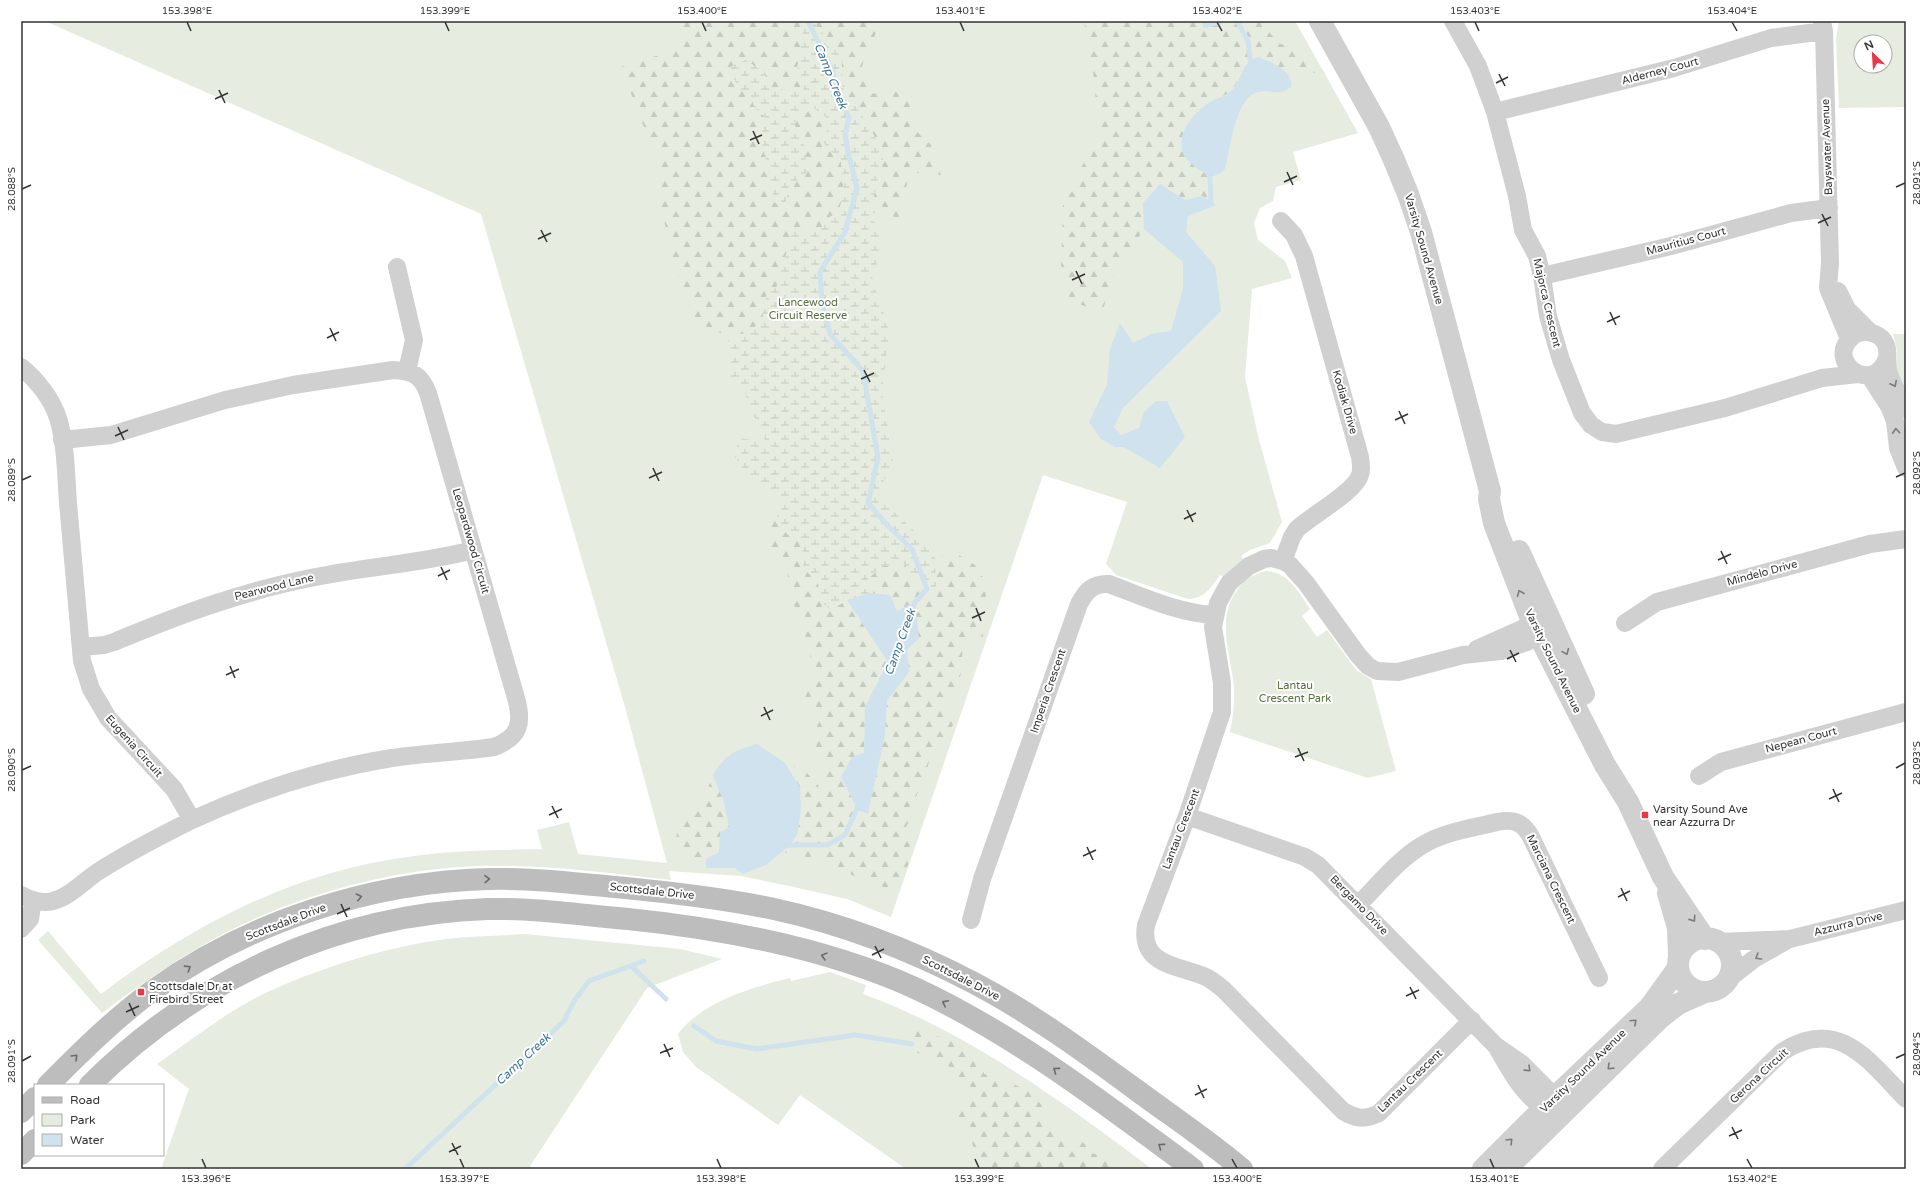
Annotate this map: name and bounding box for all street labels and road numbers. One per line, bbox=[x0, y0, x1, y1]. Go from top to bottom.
street label: Alderney Court bbox=[1620, 54, 1700, 88]
street label: Bayswater Avenue bbox=[1819, 99, 1835, 195]
street label: Varsity Sound Avenue bbox=[1402, 192, 1446, 306]
street label: Mauritius Court bbox=[1645, 224, 1727, 258]
street label: Majorca Crescent bbox=[1530, 257, 1564, 349]
street label: Kodiak Drive bbox=[1330, 369, 1360, 435]
street label: Leopardwood Circuit bbox=[450, 487, 492, 595]
street label: Mindelo Drive bbox=[1725, 557, 1799, 589]
street label: Pearwood Lane bbox=[233, 571, 315, 603]
street label: Varsity Sound Avenue bbox=[1522, 607, 1584, 715]
street label: Imperia Crescent bbox=[1027, 647, 1069, 735]
street label: Eugenia Circuit bbox=[103, 712, 165, 780]
street label: Nepean Court bbox=[1764, 724, 1838, 756]
street label: Lantau Crescent bbox=[1160, 787, 1202, 871]
street label: Marciana Crescent bbox=[1524, 832, 1578, 926]
street label: Bergamo Drive bbox=[1327, 873, 1391, 937]
street label: Scottsdale Drive bbox=[609, 880, 695, 902]
street label: Scottsdale Drive bbox=[244, 901, 328, 943]
street label: Azzurra Drive bbox=[1812, 909, 1884, 939]
street label: Scottsdale Drive bbox=[920, 953, 1002, 1003]
street label: Varsity Sound Avenue bbox=[1537, 1027, 1629, 1115]
street label: Gerona Circuit bbox=[1727, 1046, 1791, 1106]
street label: Lantau Crescent bbox=[1375, 1047, 1445, 1115]

